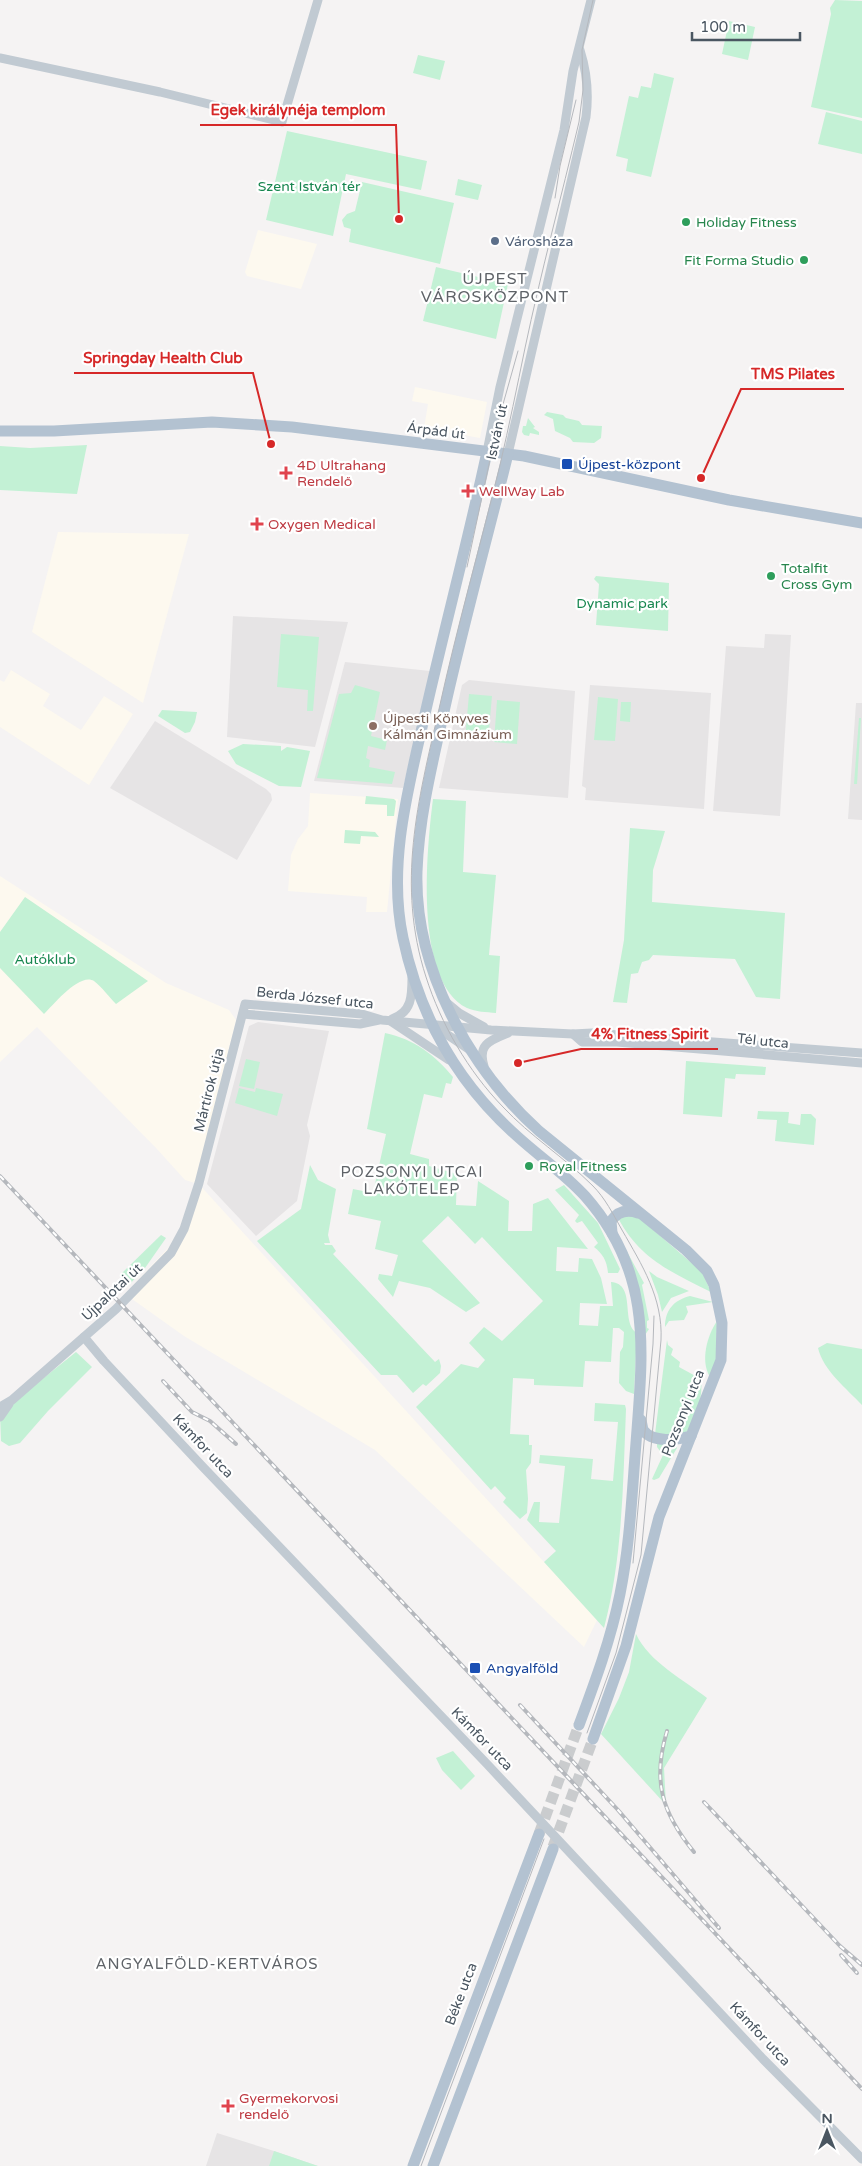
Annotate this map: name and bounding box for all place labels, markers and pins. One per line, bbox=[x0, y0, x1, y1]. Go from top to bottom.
callout: Egek királynéja templom bbox=[200, 95, 396, 125]
place label: Holiday Fitness bbox=[696, 214, 797, 231]
marker: Holiday Fitness bbox=[680, 216, 692, 228]
place label: Városháza bbox=[505, 233, 573, 250]
marker: Városháza bbox=[489, 235, 501, 247]
place label: Fit Forma Studio bbox=[684, 252, 794, 269]
marker: Fit Forma Studio bbox=[798, 254, 810, 266]
callout: Springday Health Club bbox=[74, 343, 253, 373]
callout: TMS Pilates bbox=[741, 359, 844, 389]
place label: Újpest-központ bbox=[578, 456, 681, 473]
place label: 4D Ultrahang Rendelő bbox=[297, 457, 386, 490]
marker: Újpest-központ bbox=[560, 457, 574, 471]
marker: 4D Ultrahang Rendelő bbox=[279, 466, 293, 480]
place label: WellWay Lab bbox=[479, 483, 565, 500]
marker: WellWay Lab bbox=[461, 484, 475, 498]
place label: Oxygen Medical bbox=[268, 516, 376, 533]
marker: Oxygen Medical bbox=[250, 517, 264, 531]
place label: Totalfit Cross Gym bbox=[781, 560, 852, 593]
marker: Totalfit Cross Gym bbox=[765, 570, 777, 582]
place label: Újpesti Könyves Kálmán Gimnázium bbox=[383, 710, 512, 743]
marker: Újpesti Könyves Kálmán Gimnázium bbox=[367, 720, 379, 732]
callout: 4% Fitness Spirit bbox=[581, 1019, 718, 1049]
place label: Royal Fitness bbox=[539, 1158, 627, 1175]
marker: Royal Fitness bbox=[523, 1160, 535, 1172]
place label: Angyalföld bbox=[486, 1660, 558, 1677]
marker: Angyalföld bbox=[468, 1661, 482, 1675]
place label: Gyermekorvosi rendelő bbox=[239, 2090, 339, 2123]
marker: Gyermekorvosi rendelő bbox=[221, 2099, 235, 2113]

